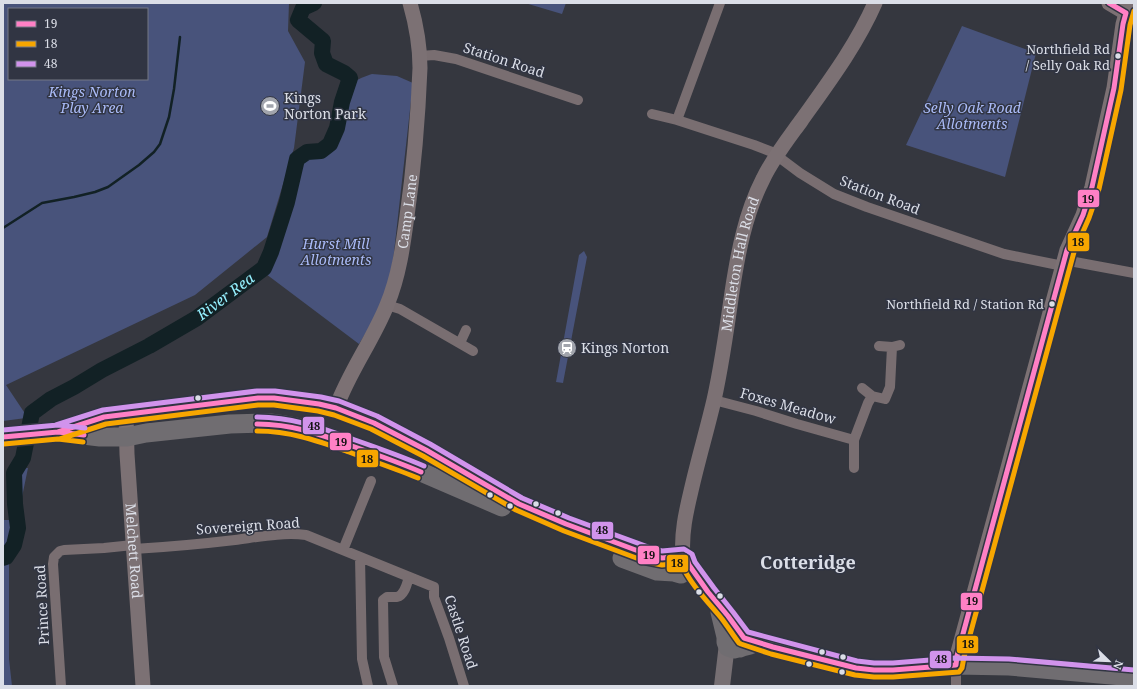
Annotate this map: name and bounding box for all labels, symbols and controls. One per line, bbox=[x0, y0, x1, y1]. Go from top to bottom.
legend bbox=[8, 8, 148, 80]
text: 19 bbox=[44, 15, 57, 32]
text: 18 bbox=[44, 35, 58, 52]
street label: Station Road bbox=[461, 37, 548, 82]
place label: Northfield Rd / Selly Oak Rd bbox=[1026, 40, 1110, 74]
marker: Northfield Rd / Selly Oak Rd bbox=[1113, 51, 1123, 61]
text: 48 bbox=[44, 55, 58, 72]
park label: Kings Norton Play Area bbox=[47, 82, 136, 117]
place label: Kings Norton Park bbox=[284, 88, 367, 123]
sports icon: Kings Norton Park bbox=[259, 95, 281, 117]
park label: Selly Oak Road Allotments bbox=[923, 98, 1022, 133]
street label: Station Road bbox=[837, 171, 923, 219]
street label: Camp Lane bbox=[392, 173, 421, 250]
line badge: 19 bbox=[1077, 189, 1100, 208]
text: 19 bbox=[1082, 191, 1094, 206]
street label: Middleton Hall Road bbox=[716, 193, 763, 333]
line badge: 18 bbox=[1067, 232, 1090, 252]
park label: Hurst Mill Allotments bbox=[299, 234, 372, 269]
text: 18 bbox=[1072, 234, 1084, 249]
water label: River Rea bbox=[191, 268, 258, 324]
place label: Northfield Rd / Station Rd bbox=[886, 295, 1044, 313]
marker: Northfield Rd / Station Rd bbox=[1047, 299, 1057, 309]
station icon: Kings Norton bbox=[556, 337, 578, 359]
place label: Kings Norton bbox=[581, 338, 669, 357]
street label: Foxes Meadow bbox=[738, 383, 839, 428]
unlabelled marker bbox=[193, 393, 203, 403]
line badge: 48 bbox=[302, 416, 325, 435]
text: 48 bbox=[308, 418, 320, 433]
line badge: 19 bbox=[329, 432, 352, 451]
text: 19 bbox=[335, 434, 347, 449]
line badge: 18 bbox=[356, 449, 379, 468]
text: 18 bbox=[361, 451, 373, 466]
unlabelled marker bbox=[485, 490, 495, 500]
unlabelled marker bbox=[531, 499, 541, 509]
unlabelled marker bbox=[505, 501, 515, 511]
street label: Melchett Road bbox=[121, 502, 147, 599]
unlabelled marker bbox=[553, 508, 563, 518]
street label: Sovereign Road bbox=[196, 512, 301, 539]
line badge: 48 bbox=[591, 521, 614, 540]
text: 48 bbox=[596, 522, 608, 537]
line badge: 19 bbox=[637, 545, 660, 565]
text: 19 bbox=[643, 547, 655, 562]
district label: Cotteridge bbox=[760, 550, 856, 574]
line badge: 18 bbox=[666, 554, 689, 573]
text: 18 bbox=[671, 555, 683, 570]
street label: Prince Road bbox=[30, 564, 53, 646]
unlabelled marker bbox=[694, 587, 704, 597]
unlabelled marker bbox=[715, 591, 725, 601]
street label: Castle Road bbox=[441, 592, 483, 672]
line badge: 19 bbox=[960, 592, 983, 611]
text: 19 bbox=[966, 593, 978, 608]
line badge: 18 bbox=[956, 635, 979, 654]
text: 18 bbox=[962, 636, 974, 651]
north arrow bbox=[1089, 641, 1129, 681]
unlabelled marker bbox=[817, 647, 827, 657]
line badge: 48 bbox=[929, 650, 952, 669]
text: 48 bbox=[935, 651, 947, 666]
unlabelled marker bbox=[838, 652, 848, 662]
text: N bbox=[1110, 658, 1127, 672]
unlabelled marker bbox=[804, 659, 814, 669]
unlabelled marker bbox=[837, 667, 847, 677]

